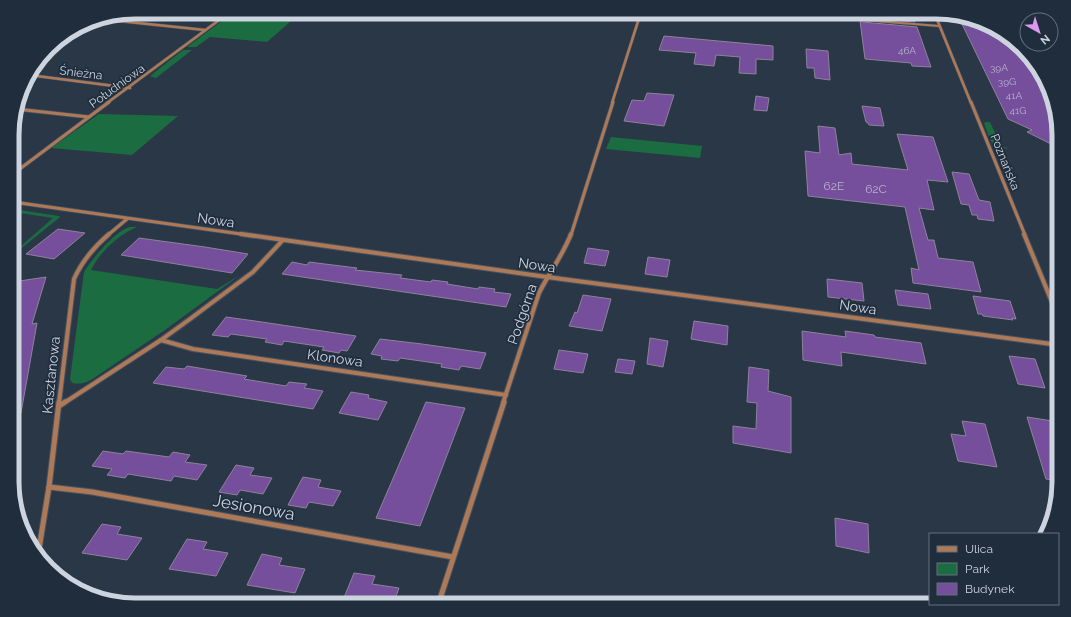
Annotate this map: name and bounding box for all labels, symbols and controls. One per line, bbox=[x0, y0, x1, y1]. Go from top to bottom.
north arrow bbox=[1019, 12, 1059, 52]
text: N bbox=[1038, 32, 1052, 47]
house number: 46A bbox=[898, 45, 916, 56]
street label: Południowa bbox=[86, 61, 148, 111]
house number: 39A bbox=[990, 62, 1008, 73]
street label: Śnieżna bbox=[59, 63, 103, 83]
house number: 39G bbox=[998, 76, 1016, 87]
house number: 41A bbox=[1006, 90, 1022, 101]
house number: 41G bbox=[1010, 105, 1026, 116]
street label: Poznańska bbox=[987, 132, 1023, 192]
house number: 62E bbox=[824, 179, 844, 193]
house number: 62C bbox=[865, 182, 887, 196]
street label: Nowa bbox=[196, 209, 236, 231]
street label: Nowa bbox=[517, 254, 557, 276]
street label: Podgórna bbox=[504, 281, 540, 347]
street label: Nowa bbox=[838, 296, 878, 318]
street label: Kasztanowa bbox=[39, 336, 63, 414]
street label: Klonowa bbox=[306, 346, 364, 370]
street label: Jesionowa bbox=[212, 490, 296, 524]
legend bbox=[929, 533, 1059, 605]
text: Ulica bbox=[965, 542, 993, 556]
text: Park bbox=[965, 562, 990, 576]
text: Budynek bbox=[965, 582, 1015, 596]

